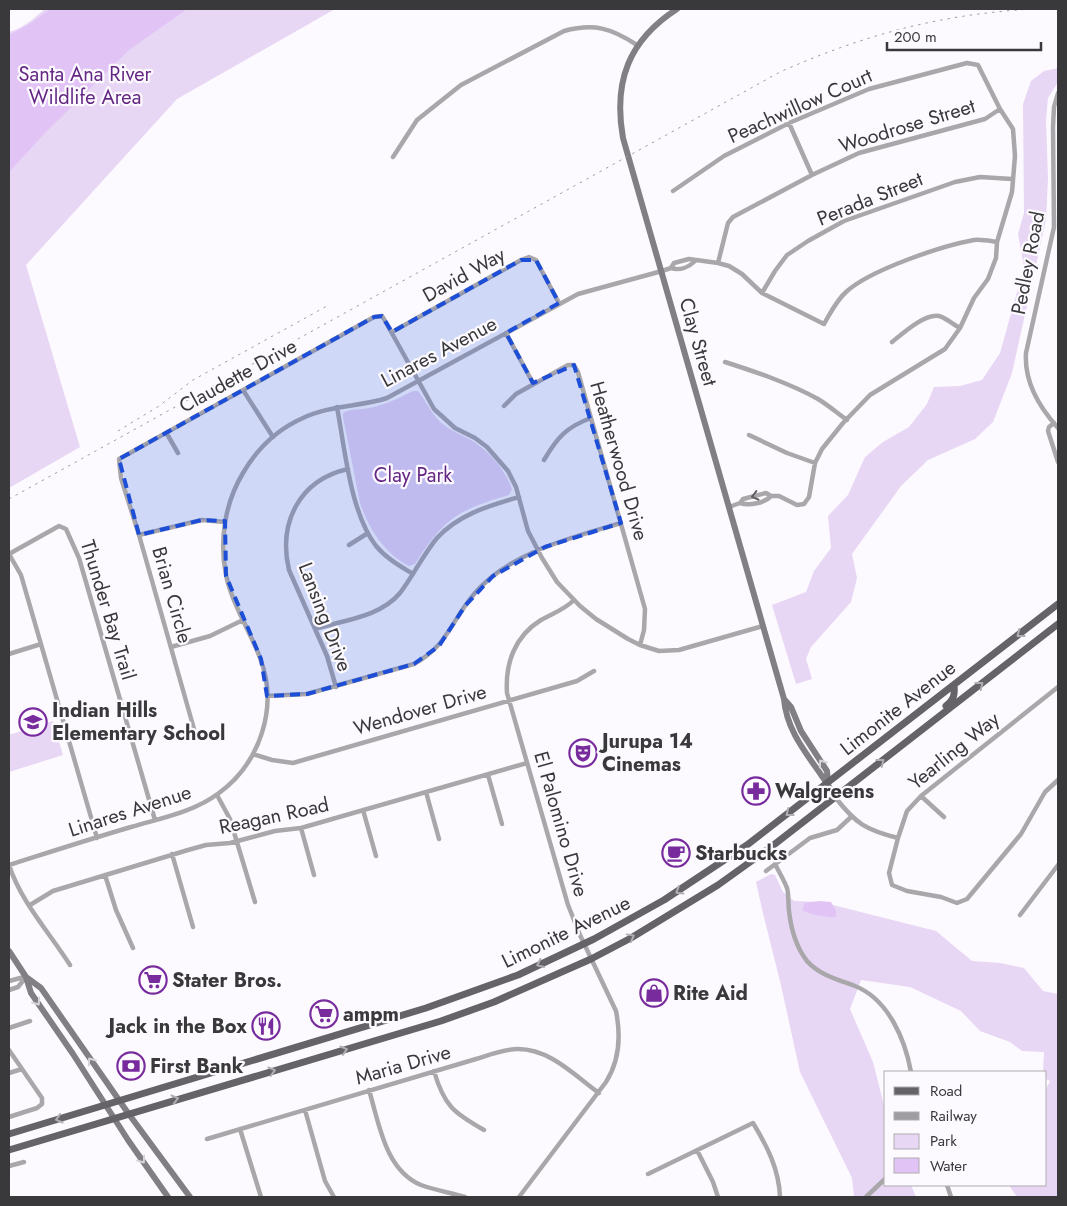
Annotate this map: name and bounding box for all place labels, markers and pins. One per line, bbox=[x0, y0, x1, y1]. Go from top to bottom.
place label: Indian Hills Elementary School bbox=[52, 696, 225, 748]
school or university icon: Indian Hills Elementary School bbox=[18, 707, 48, 737]
place label: Jurupa 14 Cinemas bbox=[598, 727, 693, 779]
theatre icon: Jurupa 14 Cinemas bbox=[568, 738, 598, 768]
pharmacy icon: Walgreens bbox=[741, 776, 771, 806]
place label: Walgreens bbox=[775, 777, 874, 806]
cafe icon: Starbucks bbox=[661, 838, 691, 868]
place label: Starbucks bbox=[695, 839, 787, 868]
supermarket icon: Stater Bros. bbox=[138, 965, 168, 995]
place label: Stater Bros. bbox=[172, 966, 282, 995]
shop icon: Rite Aid bbox=[639, 978, 669, 1008]
place label: Rite Aid bbox=[673, 979, 748, 1008]
supermarket icon: ampm bbox=[309, 999, 339, 1029]
place label: ampm bbox=[343, 1000, 399, 1029]
restaurant icon: Jack in the Box bbox=[251, 1011, 281, 1041]
place label: Jack in the Box bbox=[105, 1012, 247, 1041]
bank icon: First Bank bbox=[116, 1051, 146, 1081]
place label: First Bank bbox=[150, 1052, 244, 1081]

